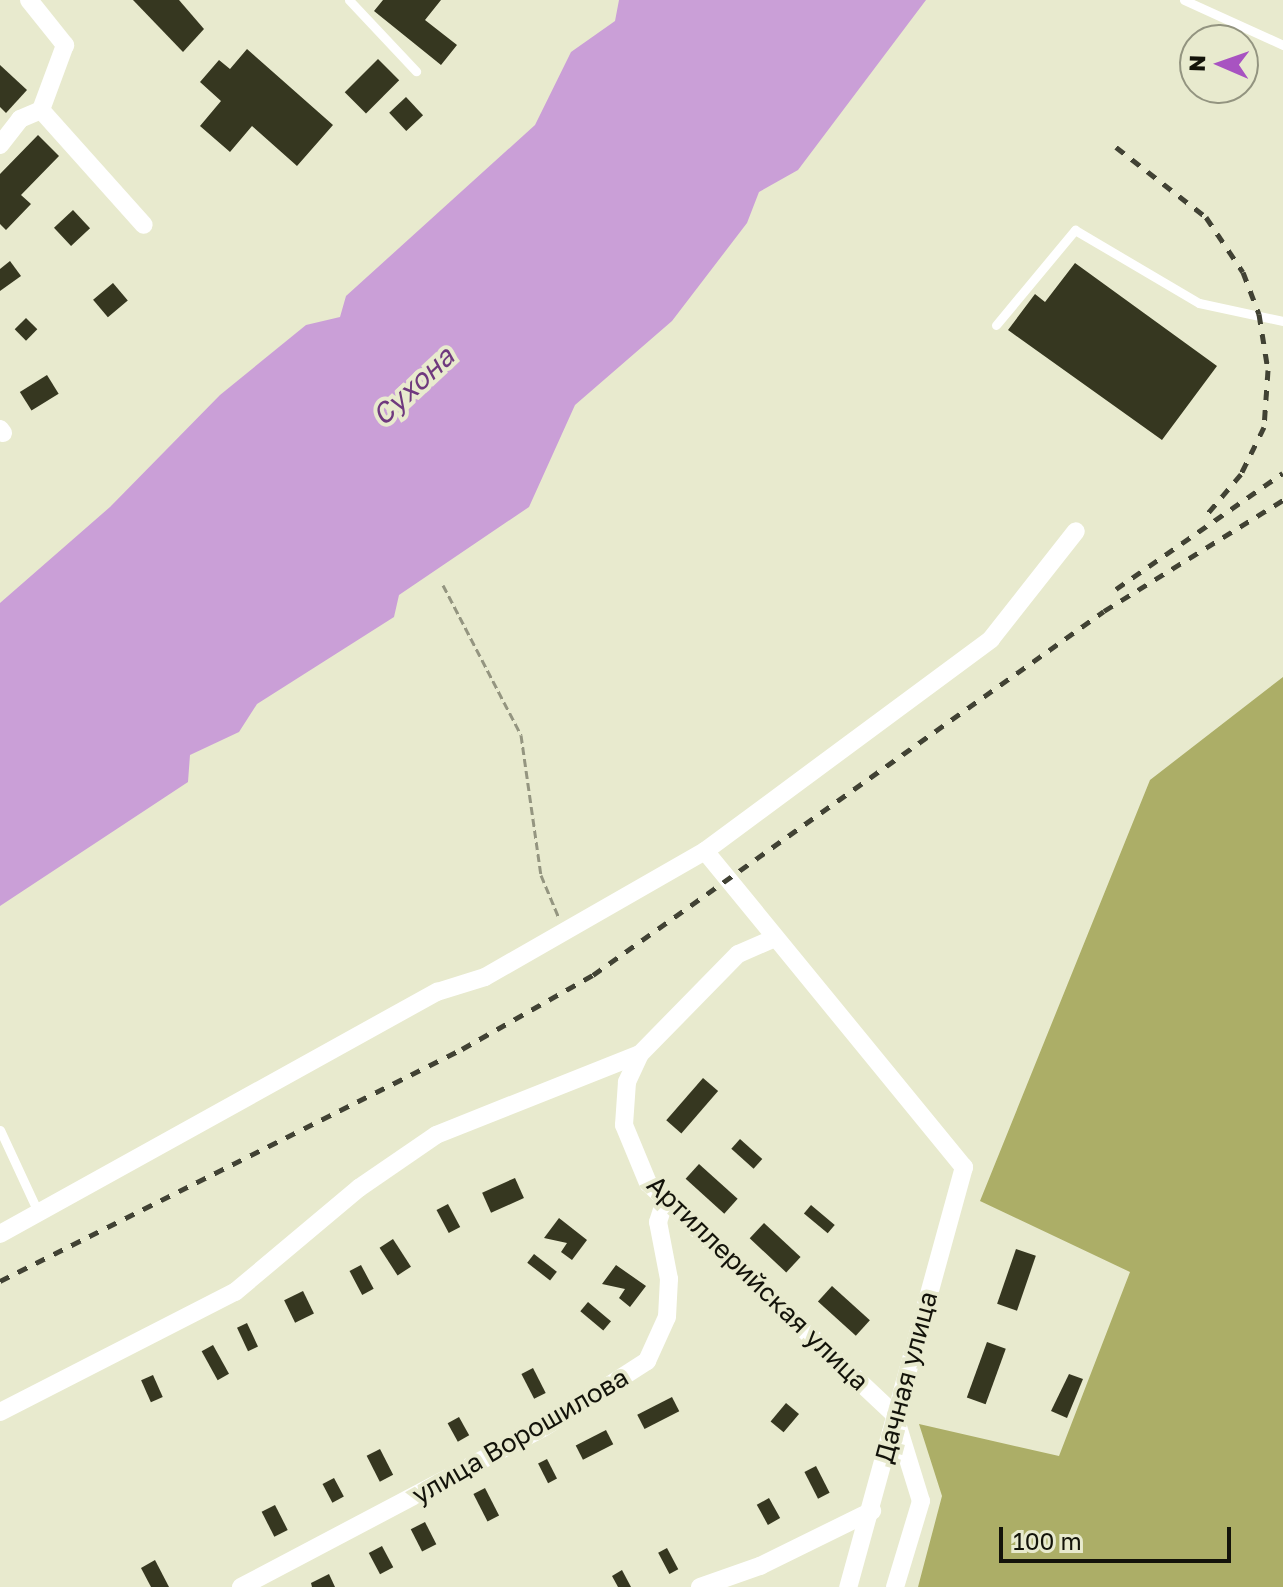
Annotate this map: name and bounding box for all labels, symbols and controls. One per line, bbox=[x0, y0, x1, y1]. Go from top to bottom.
north arrow bbox=[1179, 24, 1259, 104]
text: N bbox=[1183, 54, 1210, 72]
water label: Сухона bbox=[365, 340, 461, 432]
street label: Артиллерийская улица bbox=[641, 1169, 875, 1397]
street label: Дачная улица bbox=[868, 1288, 944, 1466]
street label: улица Ворошилова bbox=[406, 1361, 634, 1511]
scale bar bbox=[1003, 1511, 1235, 1561]
text: 100 m bbox=[1013, 1526, 1082, 1555]

